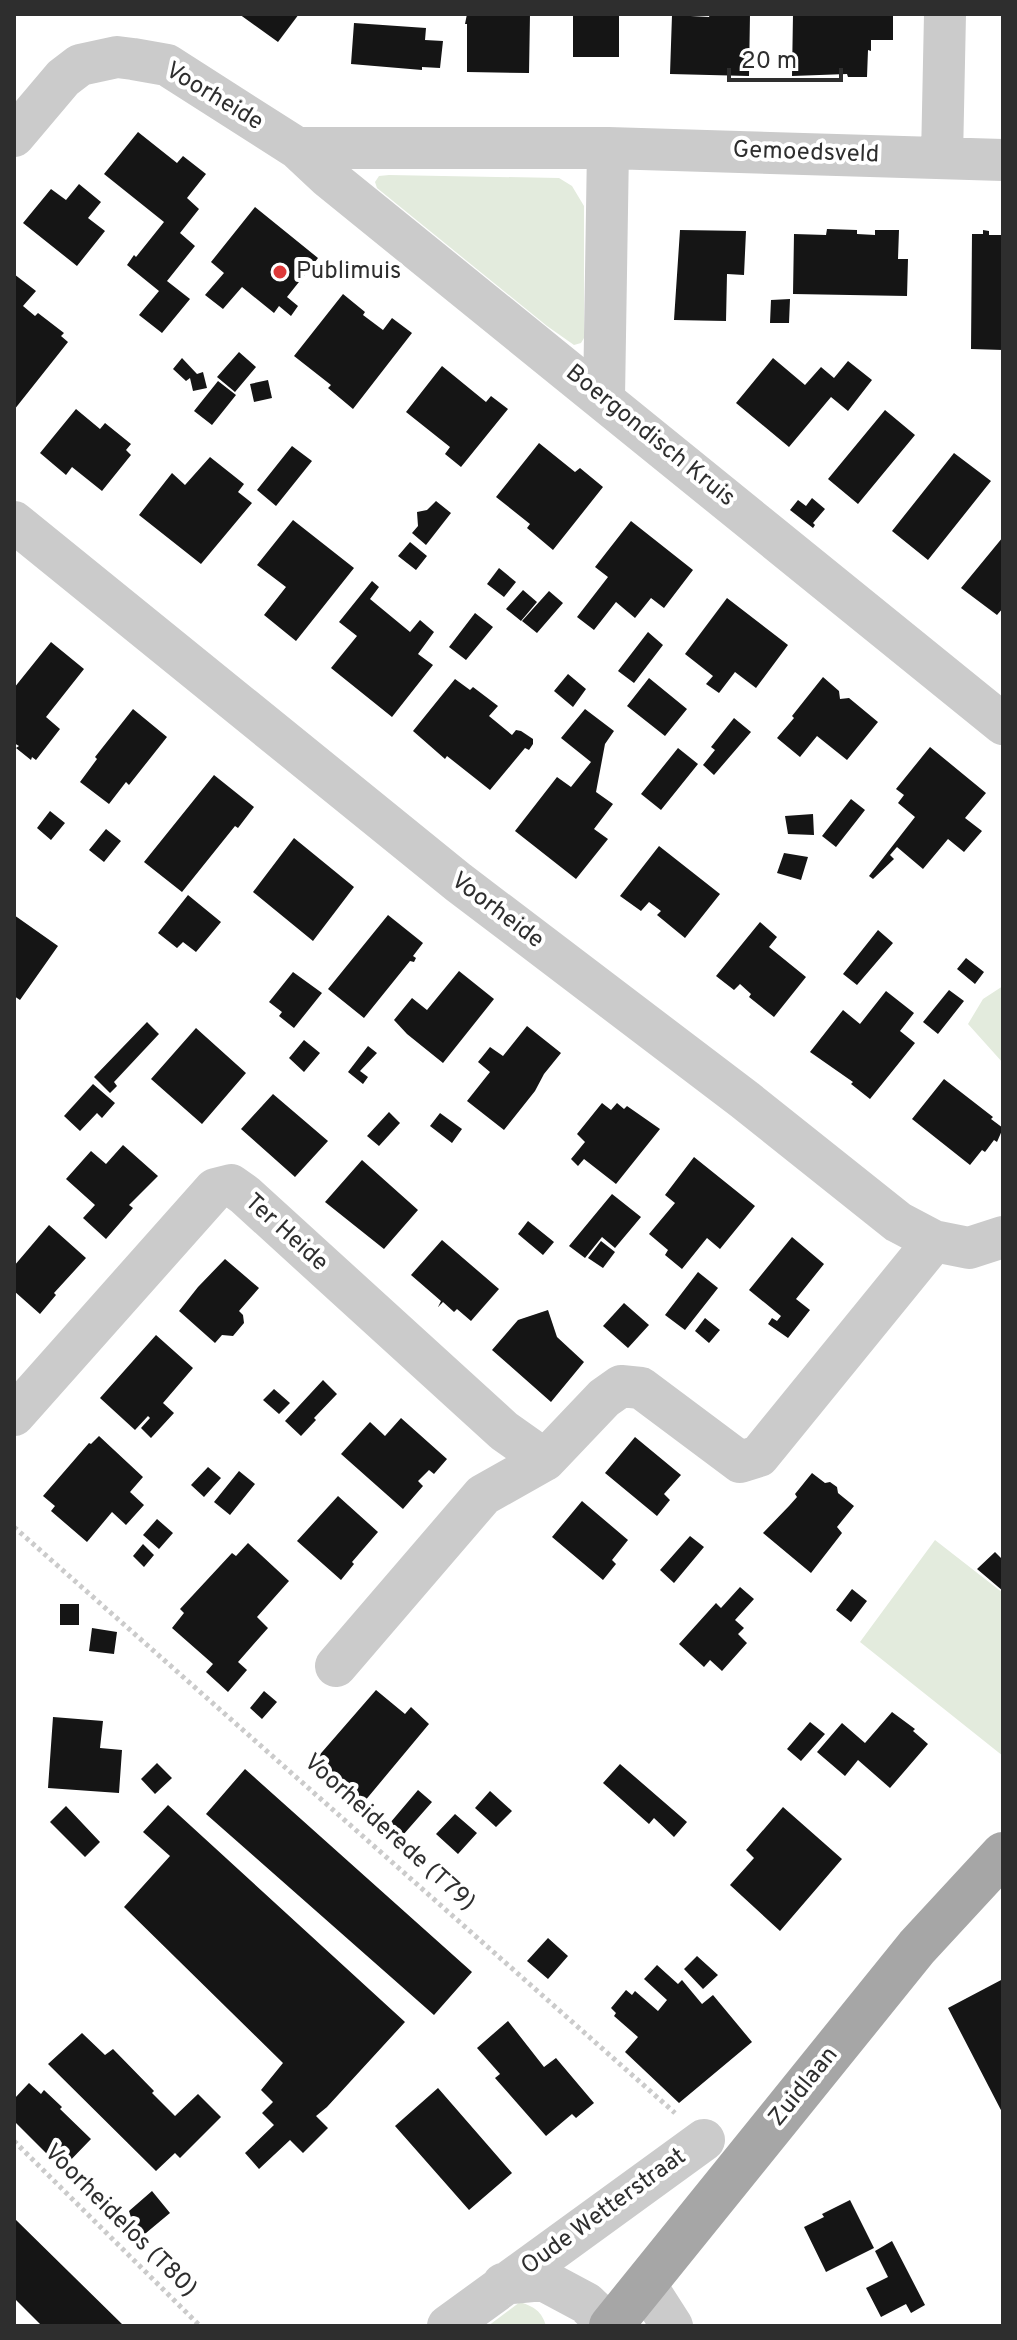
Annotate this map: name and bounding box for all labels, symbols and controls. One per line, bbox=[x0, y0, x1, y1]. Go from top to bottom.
scale bar bbox=[729, 32, 841, 82]
text: 20 m bbox=[741, 47, 797, 77]
street label: Voorheide bbox=[160, 56, 268, 138]
street label: Gemoedsveld bbox=[732, 135, 880, 171]
place label: Publimuis bbox=[296, 257, 401, 287]
marker: Publimuis bbox=[271, 263, 289, 281]
street label: Boergondisch Kruis bbox=[559, 358, 741, 514]
street label: Voorheide bbox=[444, 866, 550, 956]
street label: Ter Heide bbox=[238, 1188, 334, 1278]
street label: Voorheiderede (T79) bbox=[297, 1748, 481, 1918]
street label: Zuidlaan bbox=[763, 2041, 845, 2133]
street label: Voorheidelos (T80) bbox=[37, 2138, 203, 2304]
street label: Oude Wetterstraat bbox=[516, 2142, 692, 2282]

